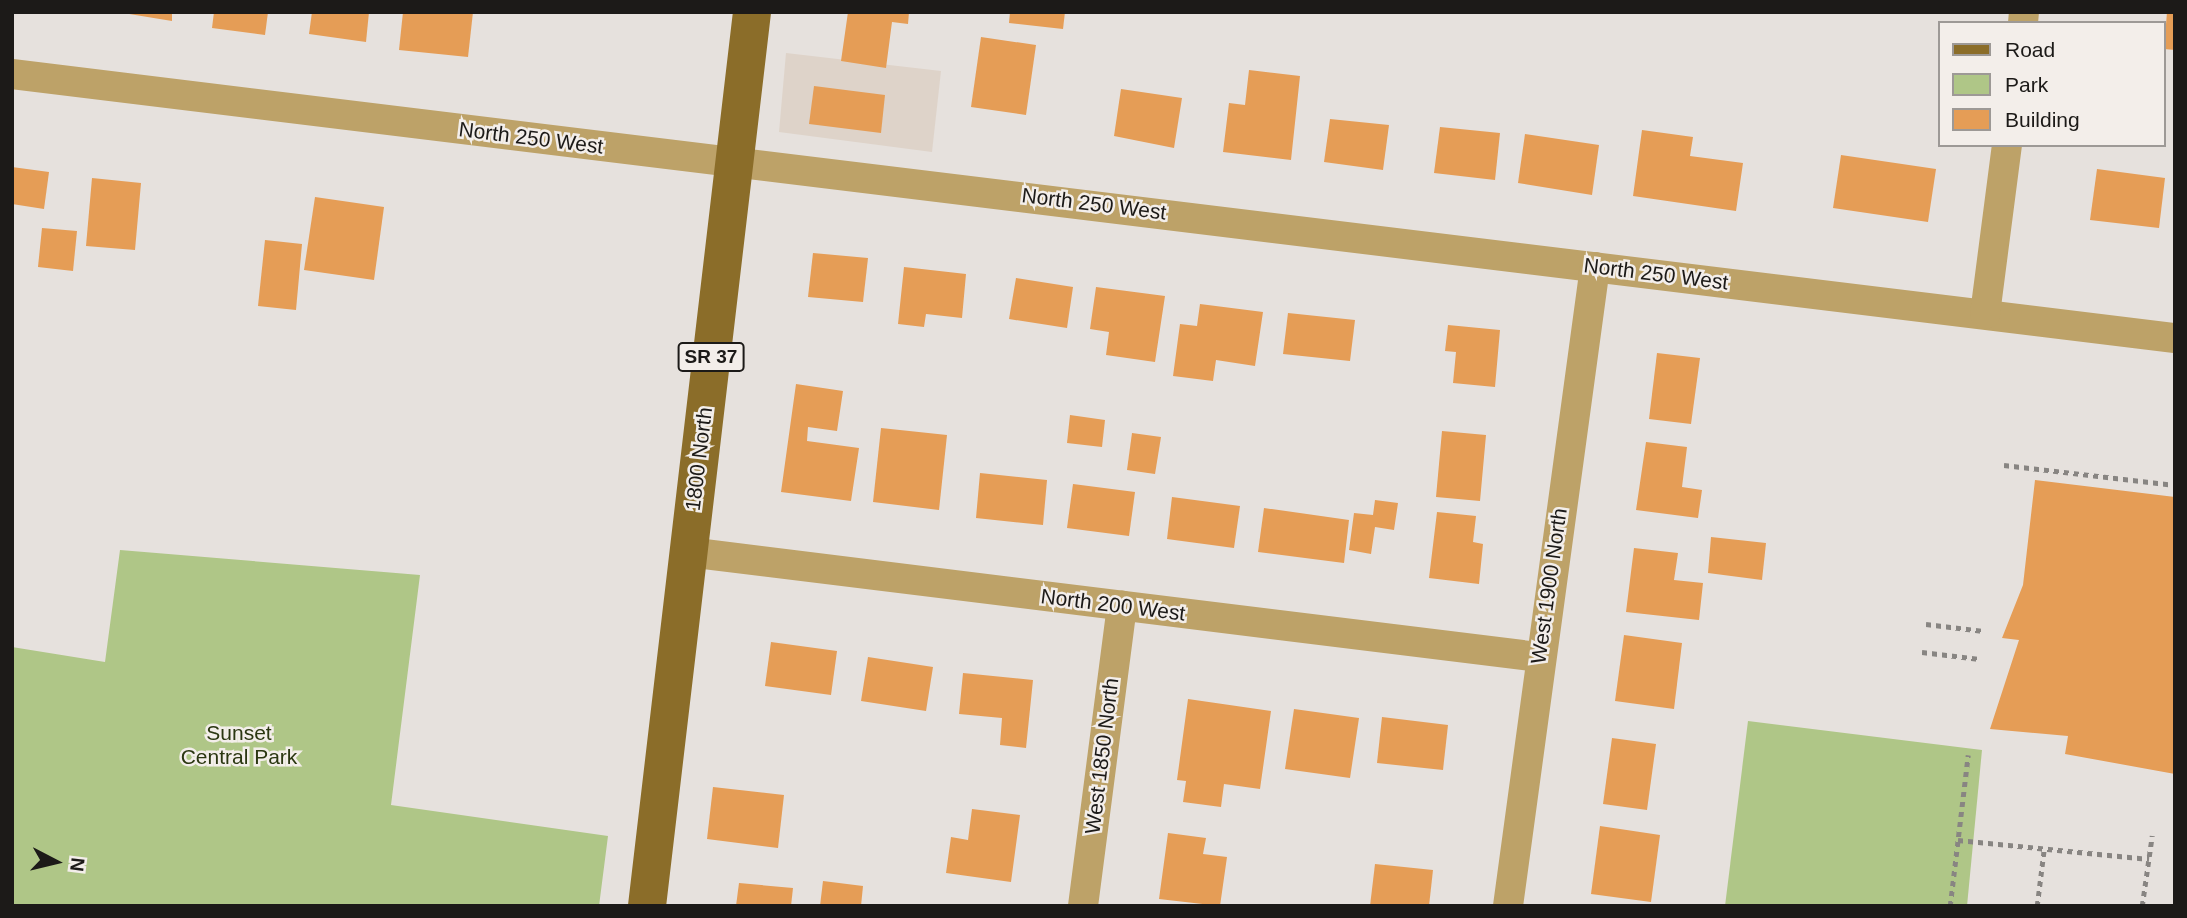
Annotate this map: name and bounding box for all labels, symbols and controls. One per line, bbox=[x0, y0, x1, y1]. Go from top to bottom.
legend bbox=[1938, 21, 2166, 147]
text: Road bbox=[2005, 38, 2055, 61]
text: Park bbox=[2005, 73, 2048, 96]
text: Building bbox=[2005, 108, 2080, 131]
street label: North 250 West bbox=[457, 117, 605, 159]
street label: North 250 West bbox=[1020, 183, 1168, 225]
street label: North 250 West bbox=[1582, 253, 1730, 295]
road number: SR 37 bbox=[676, 342, 746, 372]
street label: 1800 North bbox=[680, 406, 718, 512]
street label: West 1900 North bbox=[1526, 506, 1572, 666]
street label: North 200 West bbox=[1039, 584, 1187, 626]
street label: West 1850 North bbox=[1080, 676, 1124, 836]
park label: Sunset Central Park bbox=[181, 720, 297, 770]
north arrow bbox=[21, 827, 91, 897]
text: N bbox=[66, 857, 89, 873]

